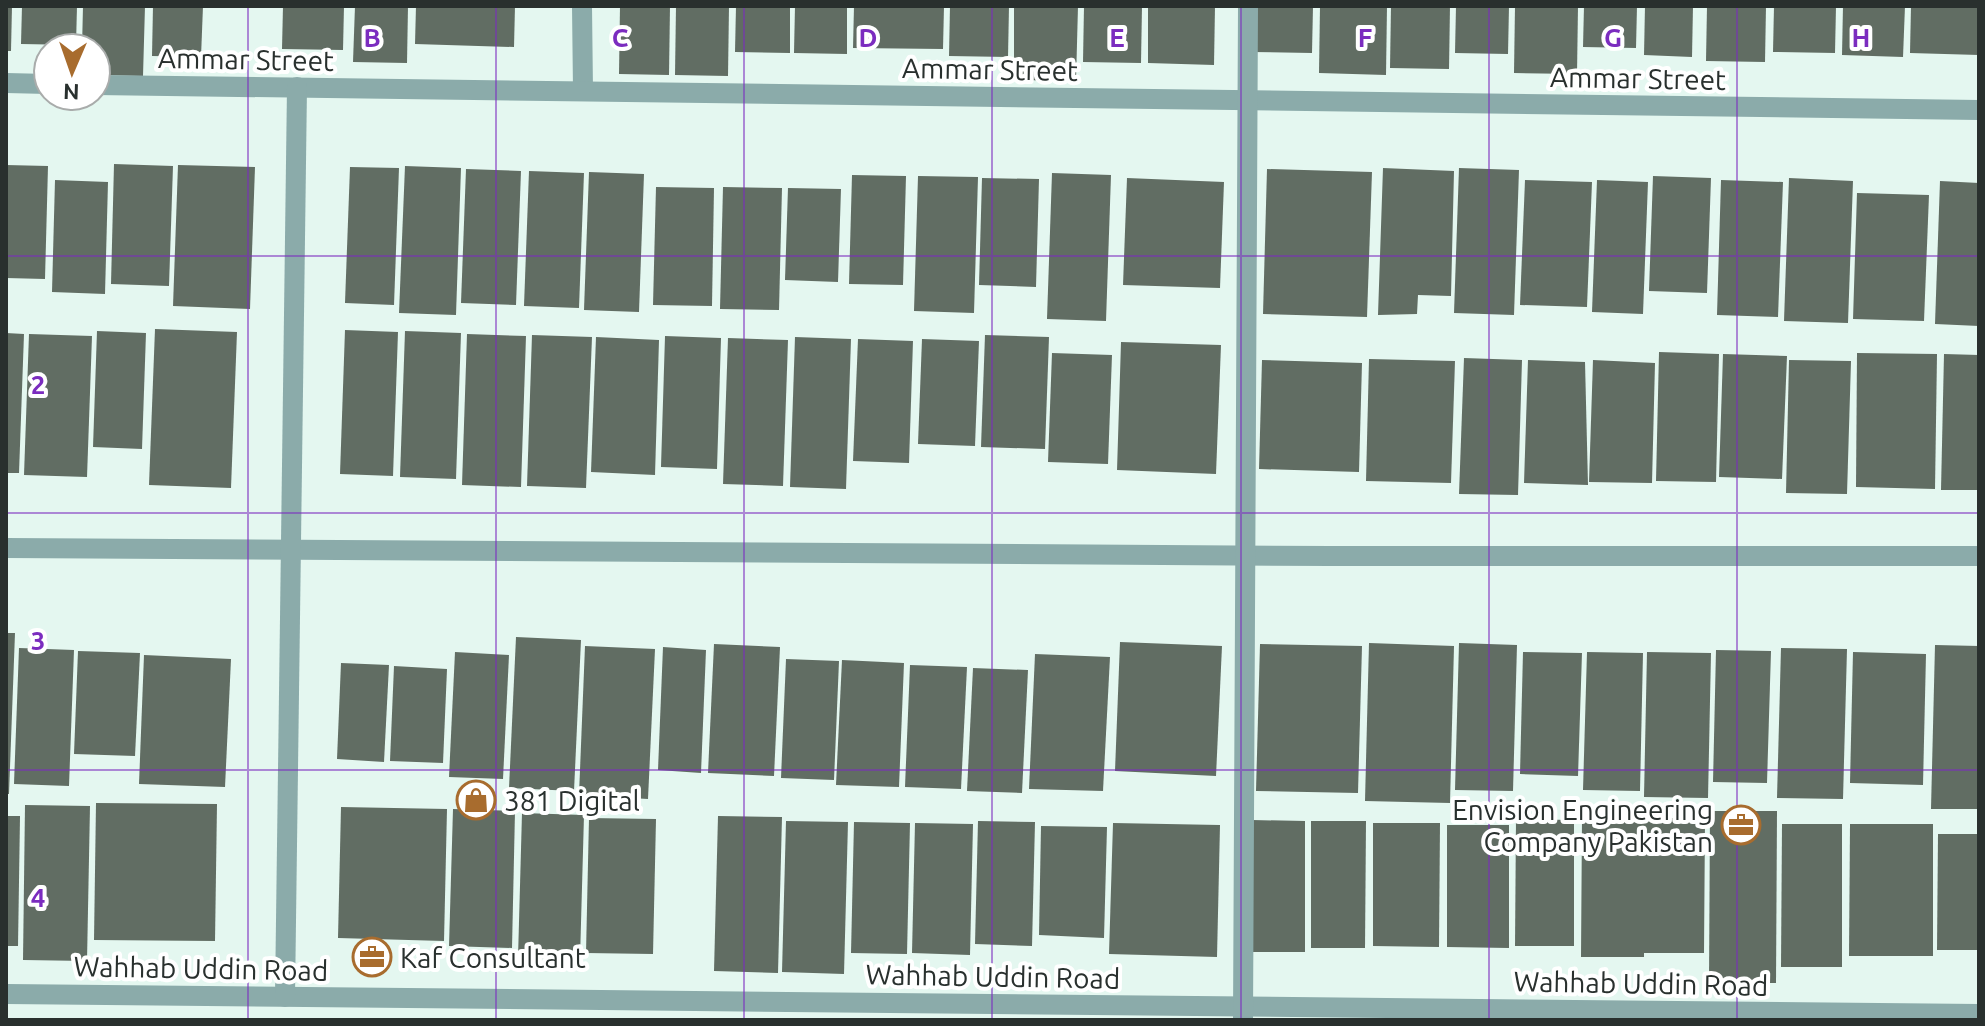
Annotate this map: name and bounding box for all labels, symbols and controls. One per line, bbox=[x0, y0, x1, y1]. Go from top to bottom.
text: B bbox=[363, 23, 381, 52]
text: C bbox=[612, 23, 629, 52]
text: D bbox=[859, 23, 877, 52]
text: E bbox=[1109, 23, 1125, 52]
text: F bbox=[1358, 23, 1372, 52]
text: G bbox=[1604, 23, 1622, 52]
text: H bbox=[1852, 23, 1870, 52]
north arrow bbox=[32, 32, 112, 112]
street label: Ammar Street bbox=[158, 42, 334, 76]
street label: Ammar Street bbox=[902, 52, 1078, 86]
street label: Ammar Street bbox=[1550, 61, 1726, 95]
text: N bbox=[63, 80, 80, 105]
text: 2 bbox=[31, 370, 45, 399]
text: 3 bbox=[31, 626, 45, 655]
shop icon: 381 Digital bbox=[455, 779, 497, 821]
place label: 381 Digital bbox=[504, 785, 640, 816]
place label: Envision Engineering Company Pakistan bbox=[1452, 794, 1713, 857]
office icon: Envision Engineering Company Pakistan bbox=[1720, 804, 1762, 846]
text: 4 bbox=[31, 883, 45, 912]
office icon: Kaf Consultant bbox=[351, 936, 393, 978]
place label: Kaf Consultant bbox=[400, 942, 586, 973]
street label: Wahhab Uddin Road bbox=[73, 950, 329, 986]
street label: Wahhab Uddin Road bbox=[865, 958, 1121, 994]
street label: Wahhab Uddin Road bbox=[1513, 965, 1769, 1001]

